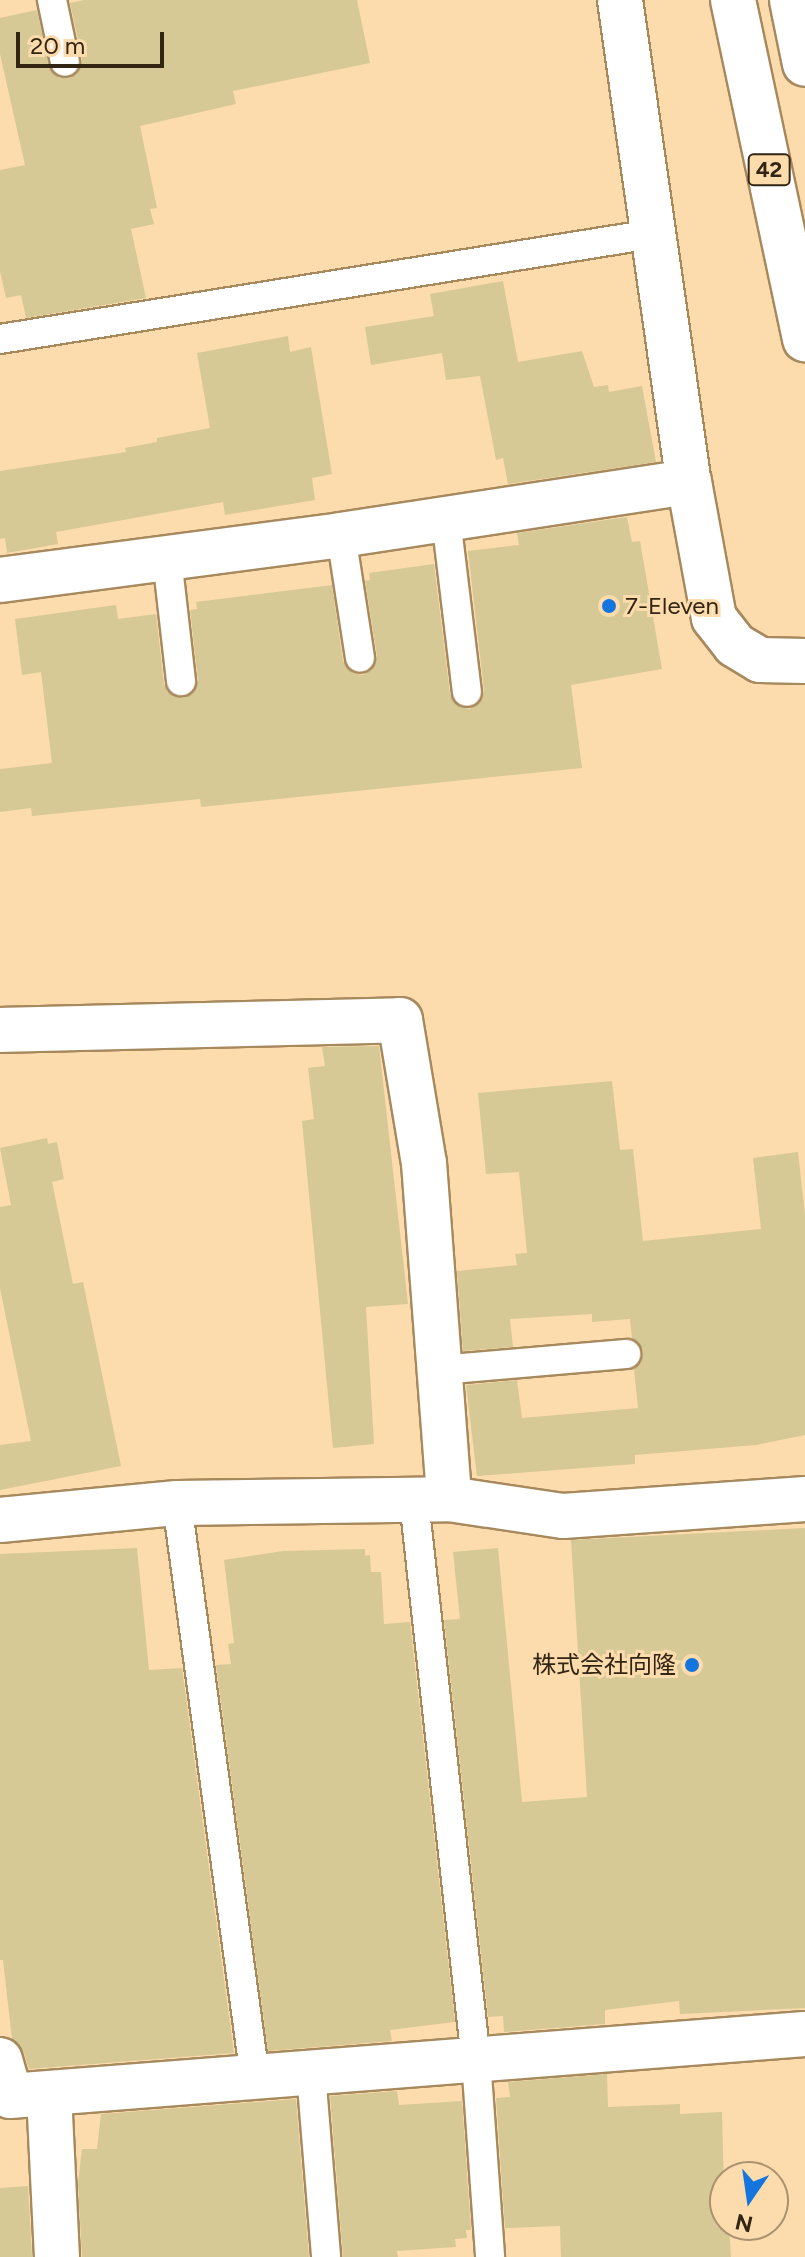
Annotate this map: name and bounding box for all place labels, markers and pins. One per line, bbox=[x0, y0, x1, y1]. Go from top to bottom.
place label: 7-Eleven bbox=[625, 592, 719, 620]
marker: 7-Eleven bbox=[600, 597, 618, 615]
place label: 株式会社向隆 bbox=[532, 1651, 676, 1679]
marker: 株式会社向隆 bbox=[683, 1656, 701, 1674]

